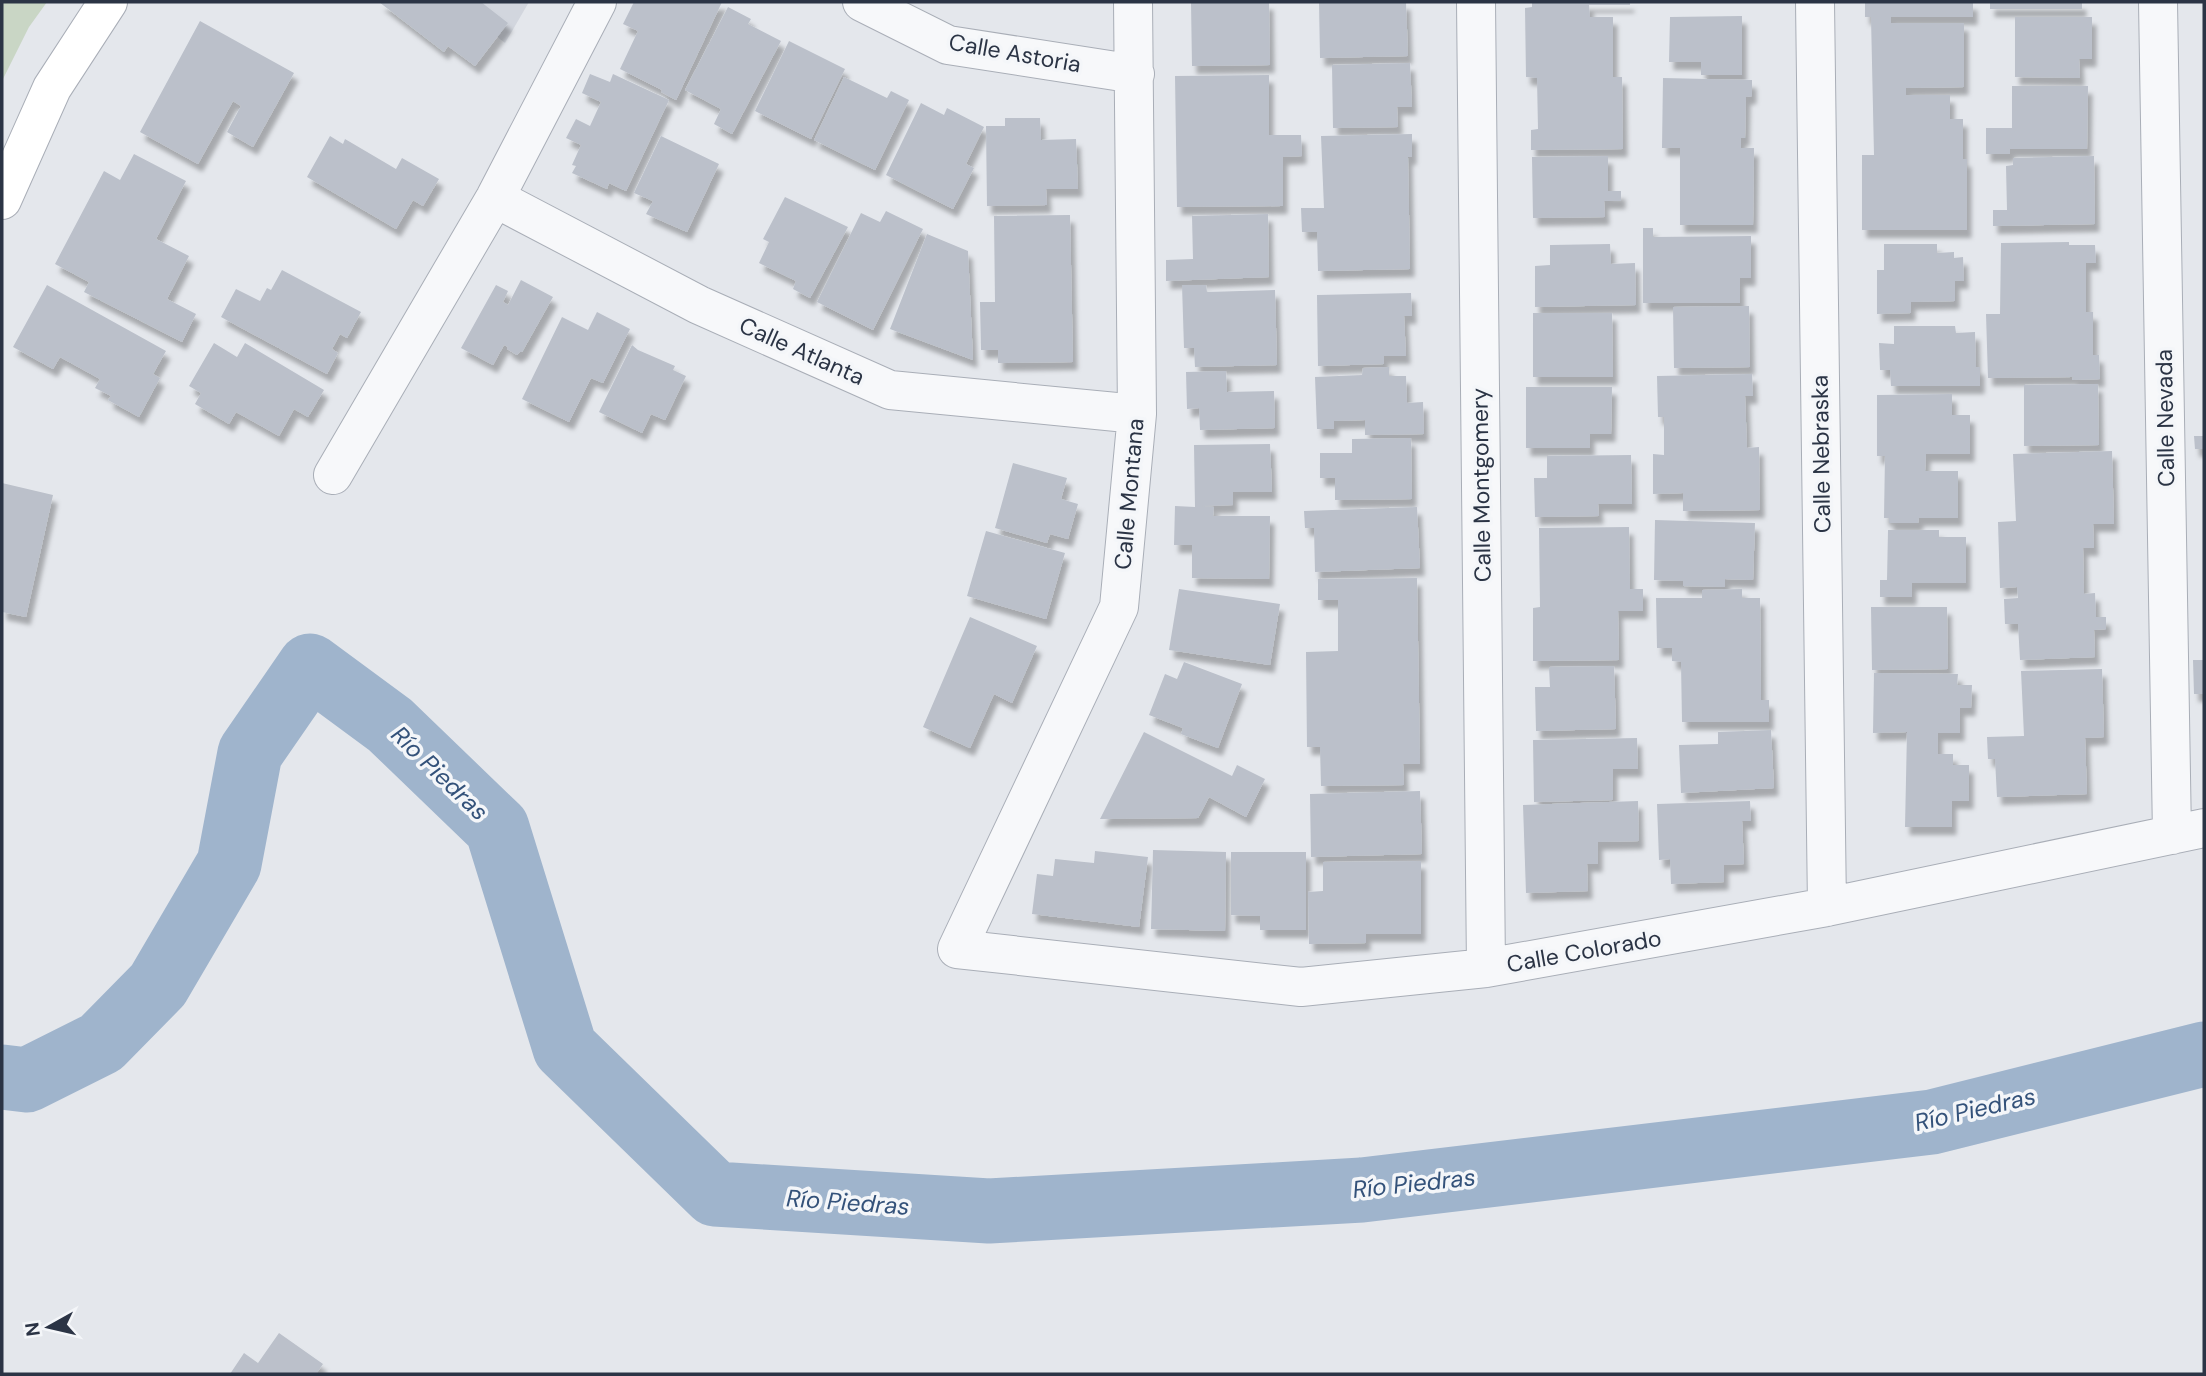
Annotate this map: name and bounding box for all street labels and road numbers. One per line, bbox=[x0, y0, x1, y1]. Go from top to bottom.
street label: Calle Astoria bbox=[947, 27, 1083, 79]
street label: Calle Atlanta bbox=[735, 310, 869, 392]
street label: Calle Nevada bbox=[2149, 349, 2181, 487]
street label: Calle Nebraska bbox=[1805, 375, 1837, 533]
street label: Calle Montgomery bbox=[1464, 387, 1498, 583]
street label: Calle Montana bbox=[1107, 417, 1151, 571]
street label: Calle Colorado bbox=[1504, 923, 1664, 979]

